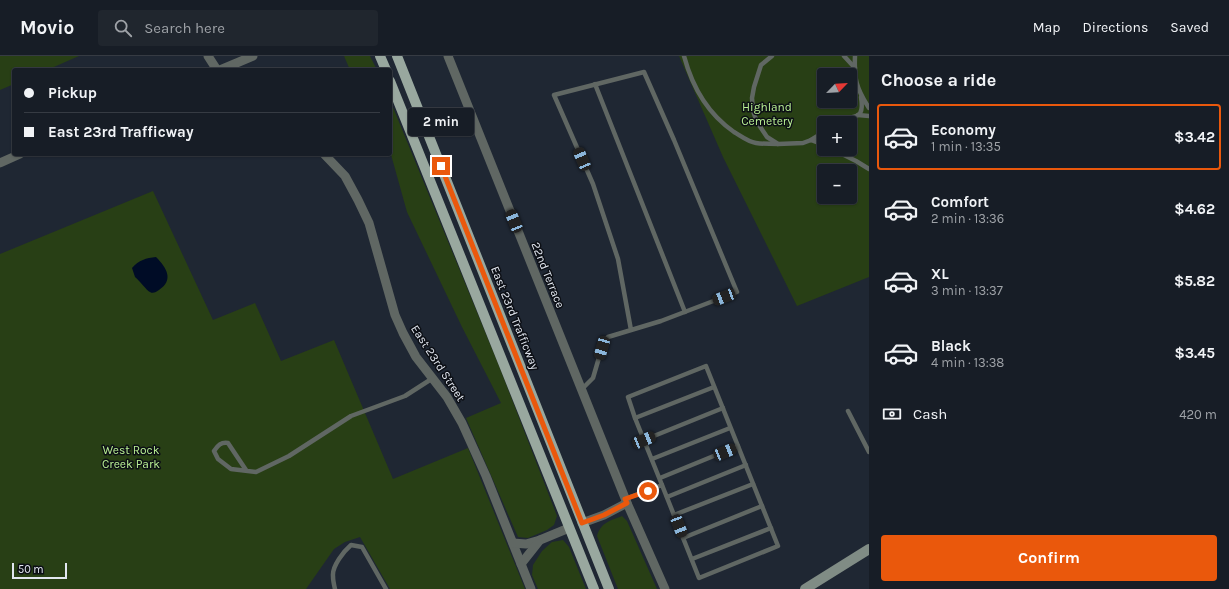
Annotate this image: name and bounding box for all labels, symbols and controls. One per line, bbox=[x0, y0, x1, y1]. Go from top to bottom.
search box bbox=[98, 10, 378, 46]
text: Movio bbox=[20, 17, 74, 39]
icon: search bbox=[112, 17, 134, 39]
text: Search here bbox=[144, 19, 225, 37]
text: Map bbox=[1033, 19, 1061, 36]
text: Directions bbox=[1083, 19, 1148, 36]
text: Saved bbox=[1170, 19, 1209, 36]
north arrow bbox=[817, 68, 857, 108]
map controls bbox=[817, 68, 857, 204]
text: Choose a ride bbox=[881, 69, 996, 91]
text: Pickup bbox=[48, 84, 97, 102]
park label: Highland Cemetery bbox=[741, 100, 793, 128]
callout: 2 min bbox=[408, 108, 474, 136]
text: 2 min bbox=[423, 114, 459, 129]
button: + bbox=[817, 116, 857, 156]
icon: car bbox=[883, 119, 919, 155]
text: Economy bbox=[931, 121, 996, 139]
text: East 23rd Trafficway bbox=[48, 123, 193, 141]
text: $3.42 bbox=[1174, 128, 1215, 146]
text: 1 min · 13:35 bbox=[931, 139, 1001, 154]
car bbox=[572, 146, 592, 172]
route end bbox=[432, 157, 450, 175]
button: − bbox=[817, 164, 857, 204]
icon: car bbox=[883, 191, 919, 227]
text: Comfort bbox=[931, 193, 989, 211]
text: $4.62 bbox=[1174, 200, 1215, 218]
car bbox=[504, 208, 524, 234]
text: 2 min · 13:36 bbox=[931, 211, 1004, 226]
street label: 22nd Terrace bbox=[528, 240, 568, 310]
icon: car bbox=[883, 263, 919, 299]
street label: East 23rd Trafficway bbox=[488, 264, 542, 372]
text: XL bbox=[931, 265, 949, 283]
text: $5.82 bbox=[1174, 272, 1215, 290]
text: 3 min · 13:37 bbox=[931, 283, 1003, 298]
car bbox=[711, 287, 737, 307]
street label: East 23rd Street bbox=[408, 322, 468, 404]
car bbox=[593, 335, 611, 361]
icon: car bbox=[883, 335, 919, 371]
text: Black bbox=[931, 337, 971, 355]
text: $3.45 bbox=[1174, 344, 1215, 362]
text: 4 min · 13:38 bbox=[931, 355, 1004, 370]
icon: cash bbox=[881, 403, 903, 425]
text: Cash bbox=[913, 405, 947, 423]
text: 420 m bbox=[1179, 407, 1217, 422]
car bbox=[631, 430, 657, 450]
car bbox=[712, 442, 738, 462]
park label: West Rock Creek Park bbox=[102, 443, 160, 471]
route start bbox=[639, 482, 657, 500]
car bbox=[669, 513, 689, 539]
button: Confirm bbox=[881, 535, 1217, 581]
scale bar bbox=[12, 561, 67, 580]
text: 50 m bbox=[18, 563, 44, 576]

